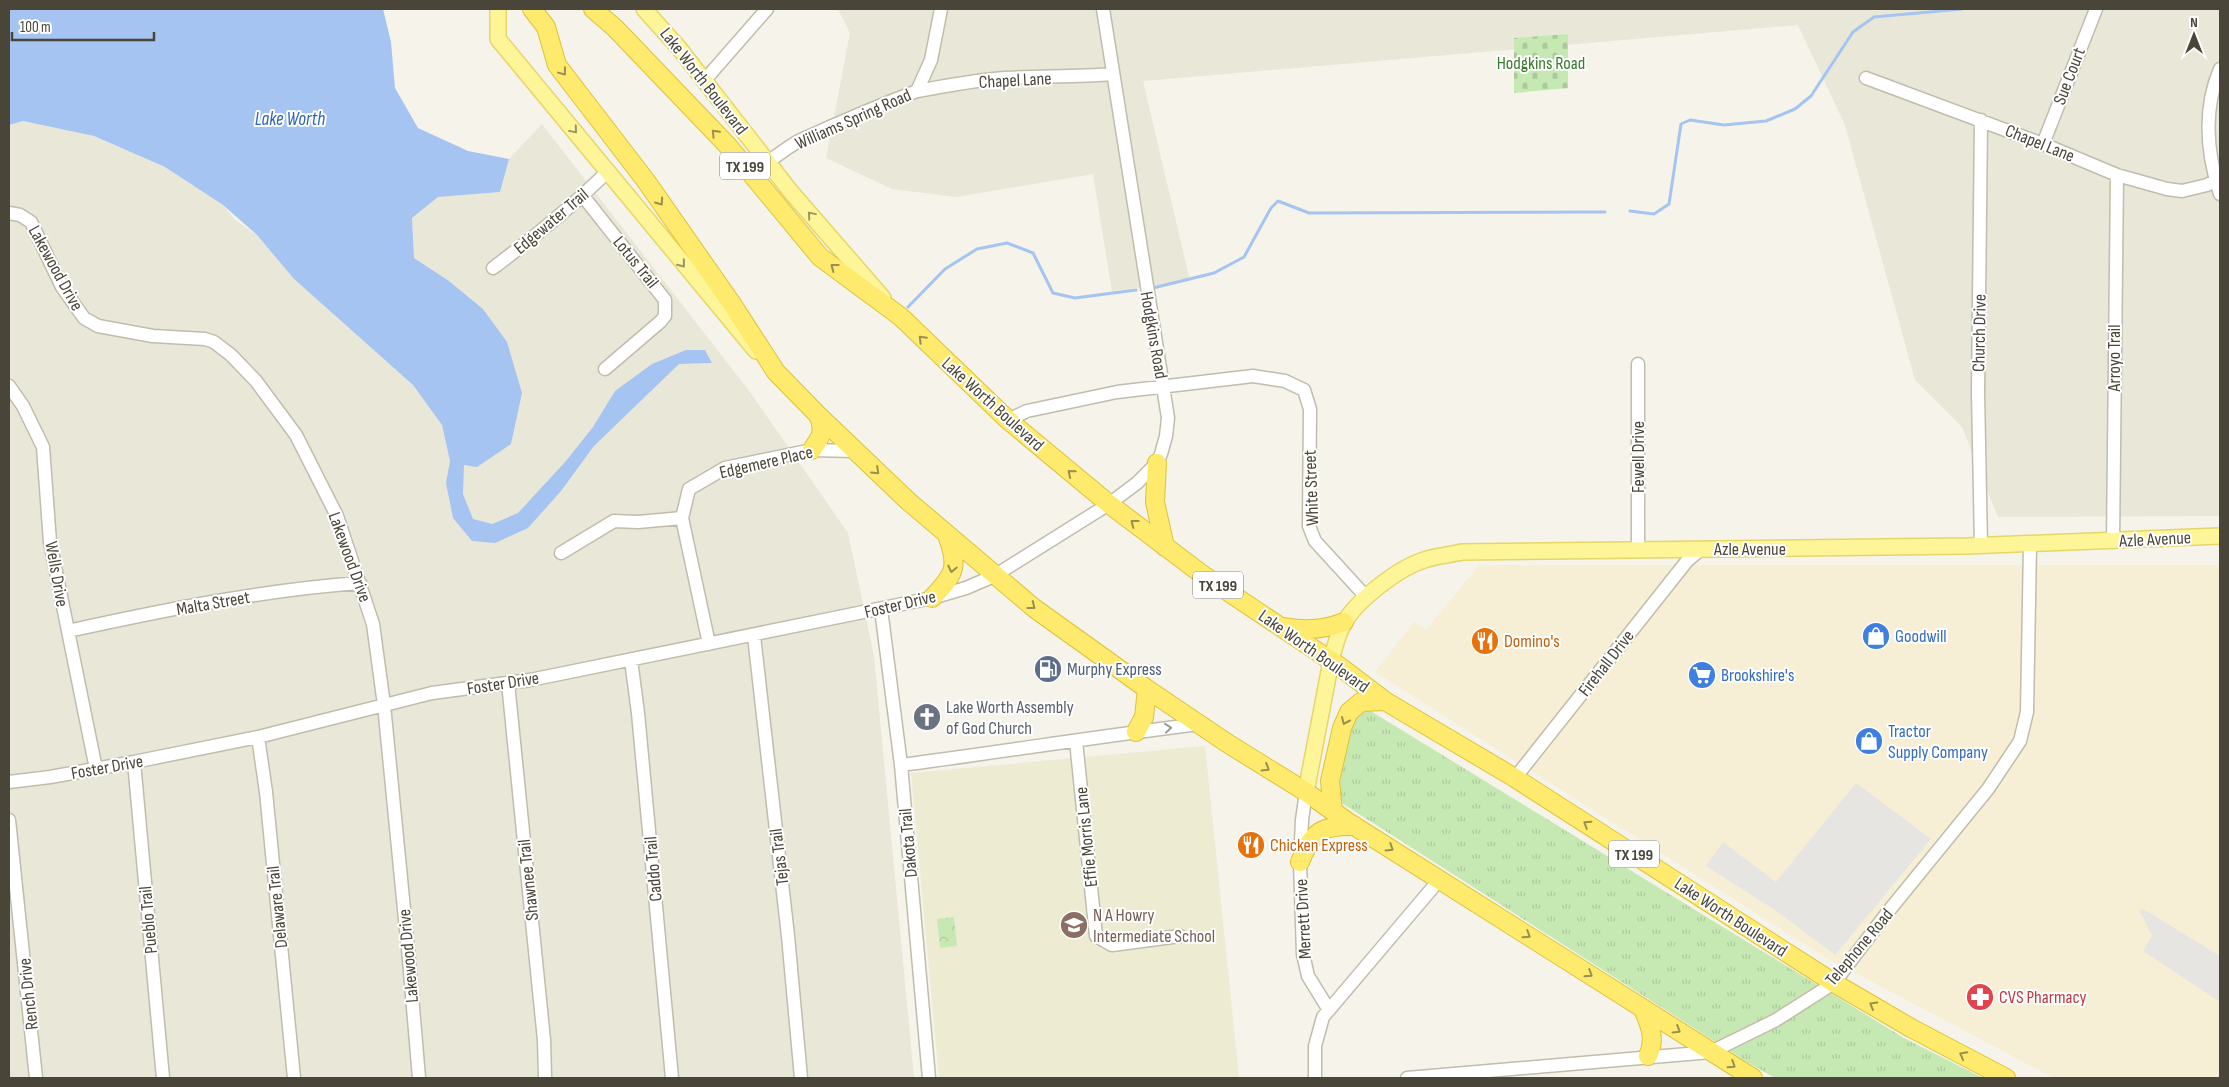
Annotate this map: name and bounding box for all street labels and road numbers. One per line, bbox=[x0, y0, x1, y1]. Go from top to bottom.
street label: Lake Worth Boulevard bbox=[655, 24, 752, 139]
street label: Sue Court bbox=[2049, 44, 2090, 108]
street label: Chapel Lane bbox=[978, 68, 1052, 93]
street label: Williams Spring Road bbox=[792, 85, 914, 154]
street label: Chapel Lane bbox=[2002, 120, 2077, 167]
road number: TX 199 bbox=[720, 153, 770, 180]
street label: Edgewater Trail bbox=[510, 184, 593, 259]
street label: Lakewood Drive bbox=[24, 222, 88, 314]
street label: Lotus Trail bbox=[608, 232, 663, 293]
street label: Hodgkins Road bbox=[1135, 290, 1172, 381]
street label: Church Drive bbox=[1968, 294, 1991, 372]
street label: Arroyo Trail bbox=[2104, 324, 2125, 393]
street label: Lake Worth Boulevard bbox=[937, 353, 1048, 456]
street label: Fewell Drive bbox=[1628, 421, 1649, 493]
street label: Edgemere Place bbox=[717, 442, 815, 483]
street label: White Street bbox=[1300, 449, 1323, 526]
street label: Lakewood Drive bbox=[324, 509, 375, 605]
street label: Azle Avenue bbox=[2118, 527, 2191, 552]
street label: Azle Avenue bbox=[1713, 539, 1786, 560]
street label: Wells Drive bbox=[40, 540, 73, 608]
road number: TX 199 bbox=[1193, 572, 1243, 598]
street label: Foster Drive bbox=[862, 586, 938, 623]
street label: Malta Street bbox=[175, 587, 252, 620]
street label: Lake Worth Boulevard bbox=[1254, 606, 1373, 697]
street label: Firehall Drive bbox=[1574, 626, 1639, 701]
street label: Foster Drive bbox=[466, 667, 541, 700]
street label: Foster Drive bbox=[70, 751, 145, 784]
street label: Effie Morris Lane bbox=[1071, 786, 1102, 888]
street label: Dakota Trail bbox=[895, 807, 922, 878]
street label: Tejas Trail bbox=[766, 827, 793, 887]
street label: Caddo Trail bbox=[640, 836, 667, 902]
street label: Shawnee Trail bbox=[514, 838, 543, 922]
road number: TX 199 bbox=[1609, 841, 1659, 868]
street label: Delaware Trail bbox=[263, 865, 292, 949]
street label: Lake Worth Boulevard bbox=[1670, 873, 1791, 962]
street label: Merrett Drive bbox=[1291, 878, 1316, 960]
street label: Pueblo Trail bbox=[135, 885, 162, 955]
street label: Telephone Road bbox=[1821, 904, 1898, 990]
street label: Lakewood Drive bbox=[394, 908, 423, 1004]
street label: Rench Drive bbox=[14, 957, 43, 1031]

